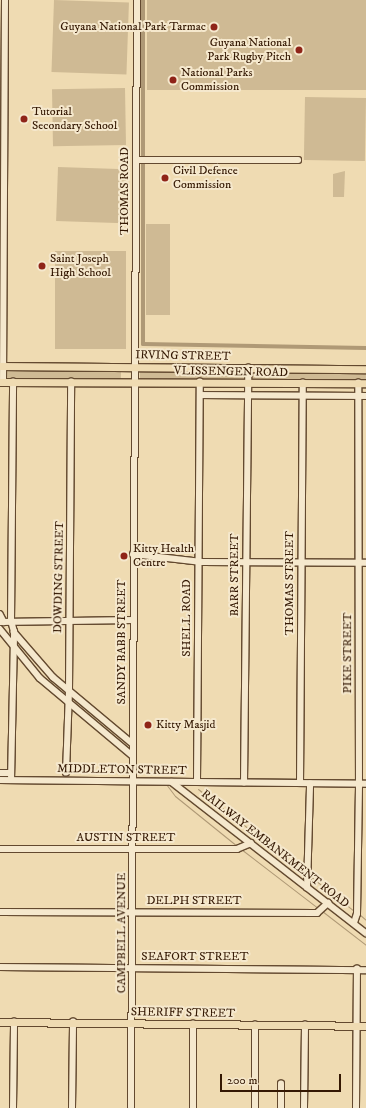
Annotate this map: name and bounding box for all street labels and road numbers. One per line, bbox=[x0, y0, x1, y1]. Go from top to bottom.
street label: THOMAS ROAD bbox=[118, 147, 132, 235]
street label: IRVING STREET bbox=[135, 348, 231, 364]
street label: VLISSENGEN ROAD bbox=[174, 364, 288, 380]
street label: DOWDING STREET bbox=[51, 521, 67, 633]
street label: THOMAS STREET bbox=[283, 531, 297, 635]
street label: BARR STREET bbox=[228, 533, 242, 617]
street label: SANDY BABB STREET bbox=[115, 579, 129, 705]
street label: SHELL ROAD bbox=[180, 579, 194, 657]
street label: PIKE STREET bbox=[341, 613, 355, 693]
street label: MIDDLETON STREET bbox=[57, 762, 187, 778]
street label: RAILWAY EMBANKMENT ROAD bbox=[198, 787, 352, 911]
street label: AUSTIN STREET bbox=[77, 831, 175, 845]
street label: CAMPBELL AVENUE bbox=[115, 873, 129, 993]
street label: DELPH STREET bbox=[146, 894, 242, 908]
street label: SEAFORT STREET bbox=[141, 950, 249, 964]
street label: SHERIFF STREET bbox=[131, 1005, 235, 1021]

